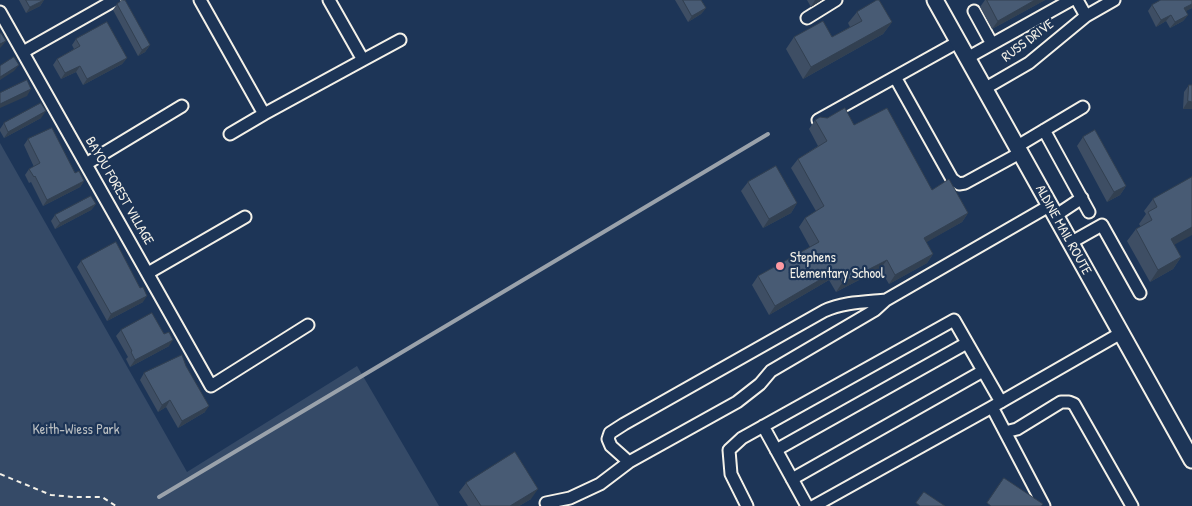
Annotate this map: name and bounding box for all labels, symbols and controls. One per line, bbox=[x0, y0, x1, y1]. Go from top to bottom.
street label: RUSS DRIVE bbox=[999, 16, 1057, 66]
street label: BAYOU FOREST VILLAGE bbox=[81, 134, 157, 248]
street label: ALDINE MAIL ROUTE bbox=[1031, 182, 1095, 278]
place label: Stephens Elementary School bbox=[790, 250, 884, 282]
marker: Stephens Elementary School bbox=[774, 260, 786, 272]
park label: Keith-Wiess Park bbox=[32, 422, 120, 438]

